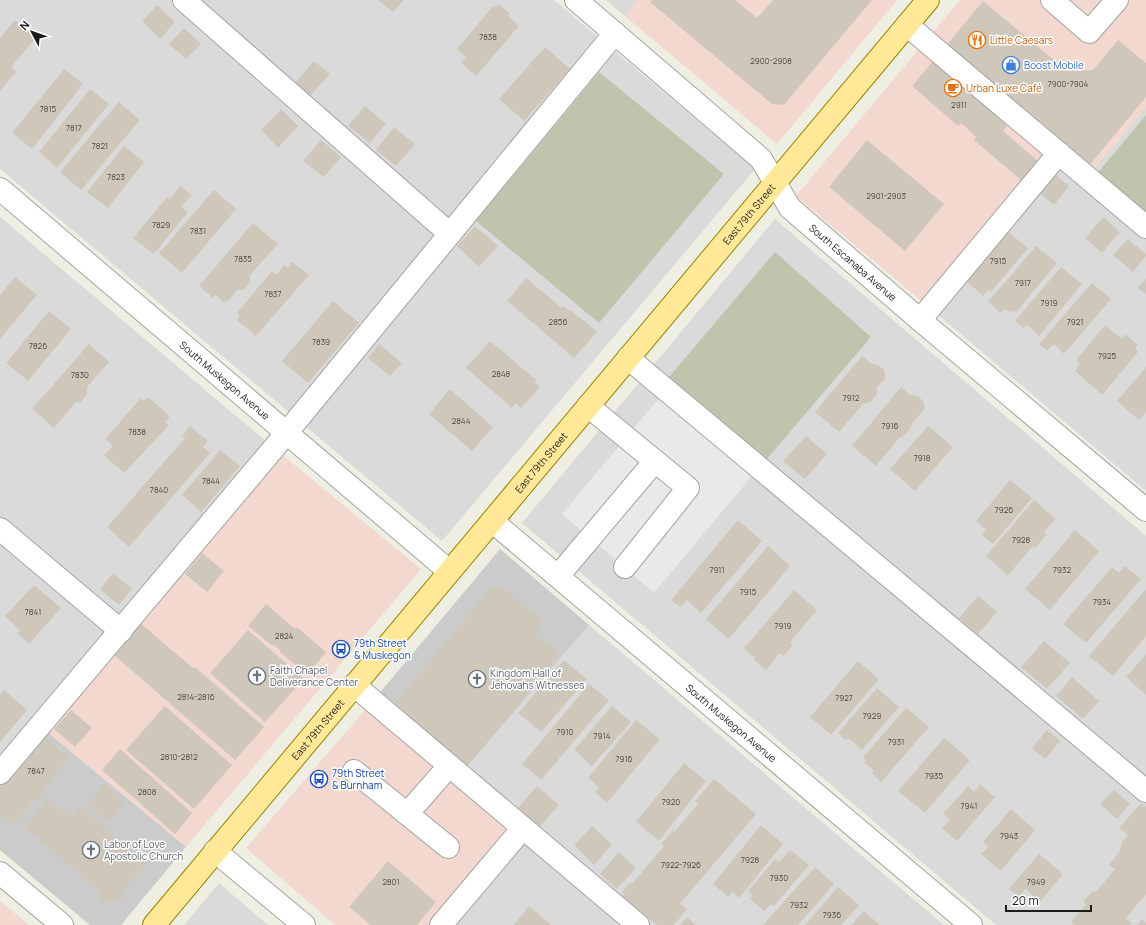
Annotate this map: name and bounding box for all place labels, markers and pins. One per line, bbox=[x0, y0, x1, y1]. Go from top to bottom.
restaurant icon: Little Caesars bbox=[967, 30, 987, 50]
place label: Little Caesars bbox=[990, 33, 1053, 47]
shop icon: Boost Mobile bbox=[1001, 55, 1021, 75]
place label: Boost Mobile bbox=[1024, 58, 1084, 72]
cafe icon: Urban Luxe Café bbox=[943, 78, 963, 98]
place label: Urban Luxe Café bbox=[966, 81, 1042, 95]
place label: 79th Street & Muskegon bbox=[354, 636, 411, 662]
bus stop icon: 79th Street & Muskegon bbox=[331, 639, 351, 659]
place label: Faith Chapel Deliverance Center bbox=[270, 663, 358, 689]
church icon: Faith Chapel Deliverance Center bbox=[247, 666, 267, 686]
place label: Kingdom Hall of Jehovahs Witnesses bbox=[490, 666, 585, 692]
church icon: Kingdom Hall of Jehovahs Witnesses bbox=[467, 669, 487, 689]
place label: 79th Street & Burnham bbox=[332, 766, 385, 792]
bus stop icon: 79th Street & Burnham bbox=[309, 769, 329, 789]
place label: Labor of Love Apostolic Church bbox=[104, 837, 183, 863]
church icon: Labor of Love Apostolic Church bbox=[81, 840, 101, 860]

